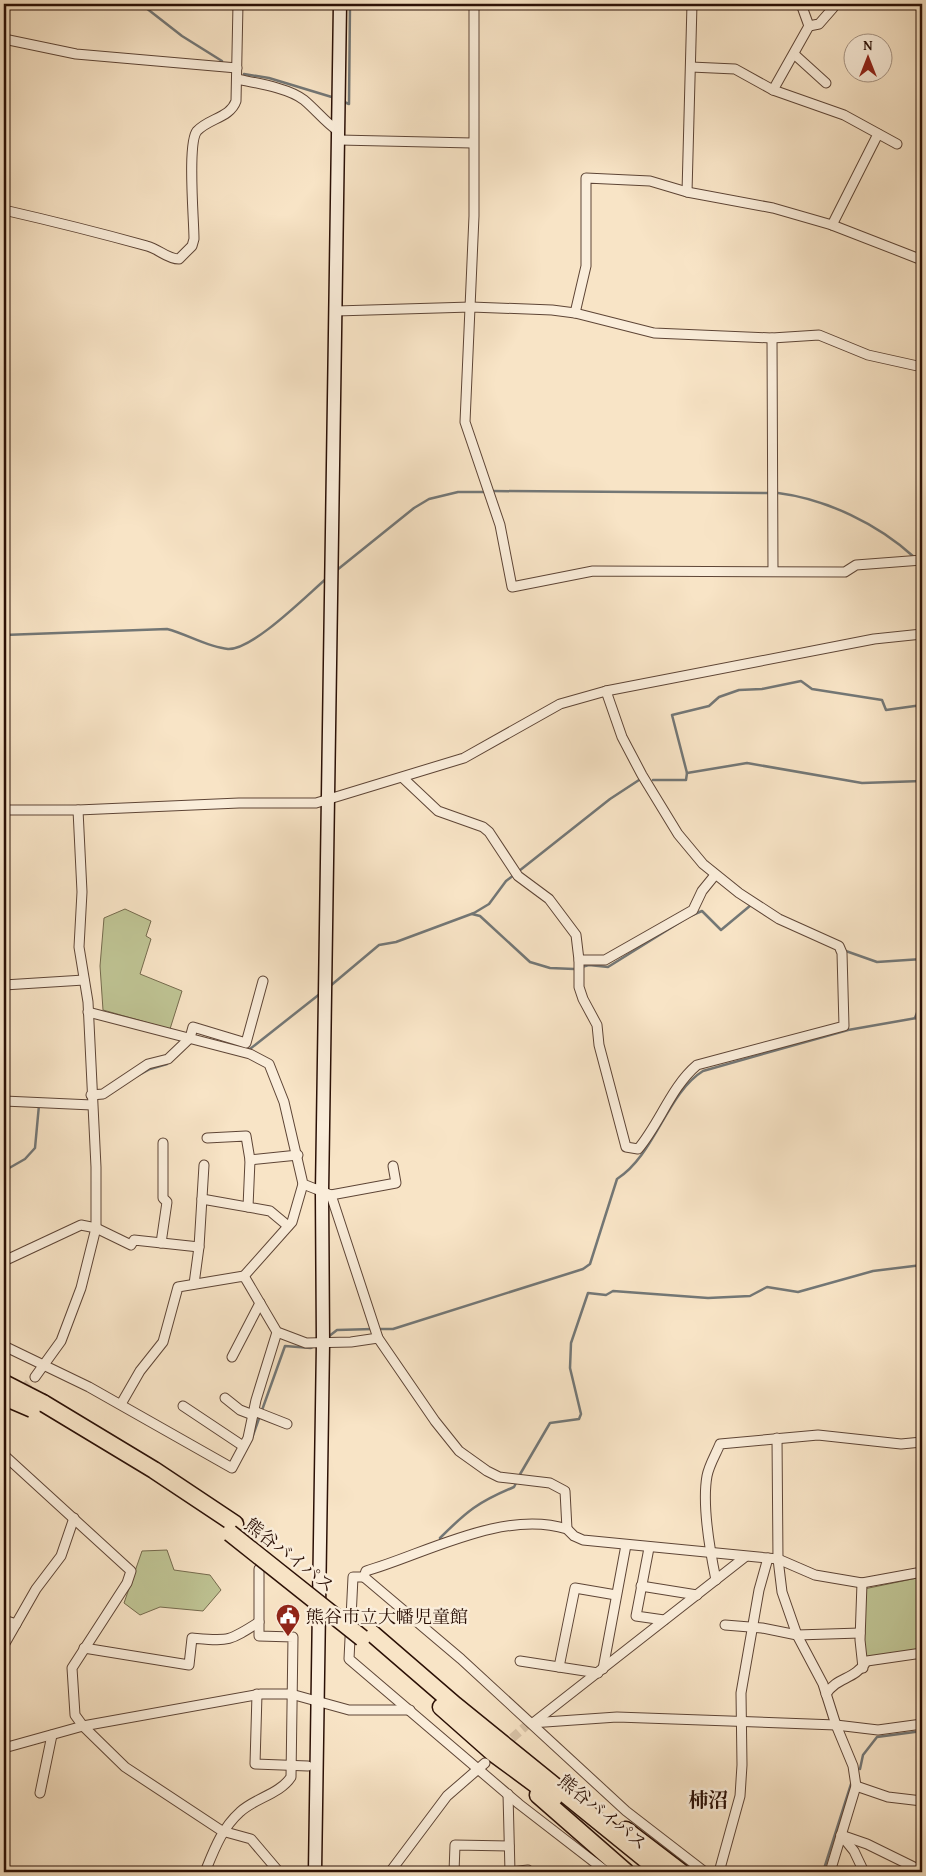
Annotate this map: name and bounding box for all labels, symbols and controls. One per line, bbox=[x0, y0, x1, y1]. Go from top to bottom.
north arrow bbox=[844, 32, 894, 82]
text: N bbox=[863, 35, 873, 55]
street label: 熊谷バイパス bbox=[239, 1511, 341, 1599]
public building icon: 熊谷市立大幡児童館 bbox=[275, 1603, 301, 1637]
place label: 熊谷市立大幡児童館 bbox=[306, 1603, 468, 1630]
street label: 熊谷バイパス bbox=[553, 1768, 653, 1856]
district label: 柿沼 bbox=[688, 1785, 728, 1814]

